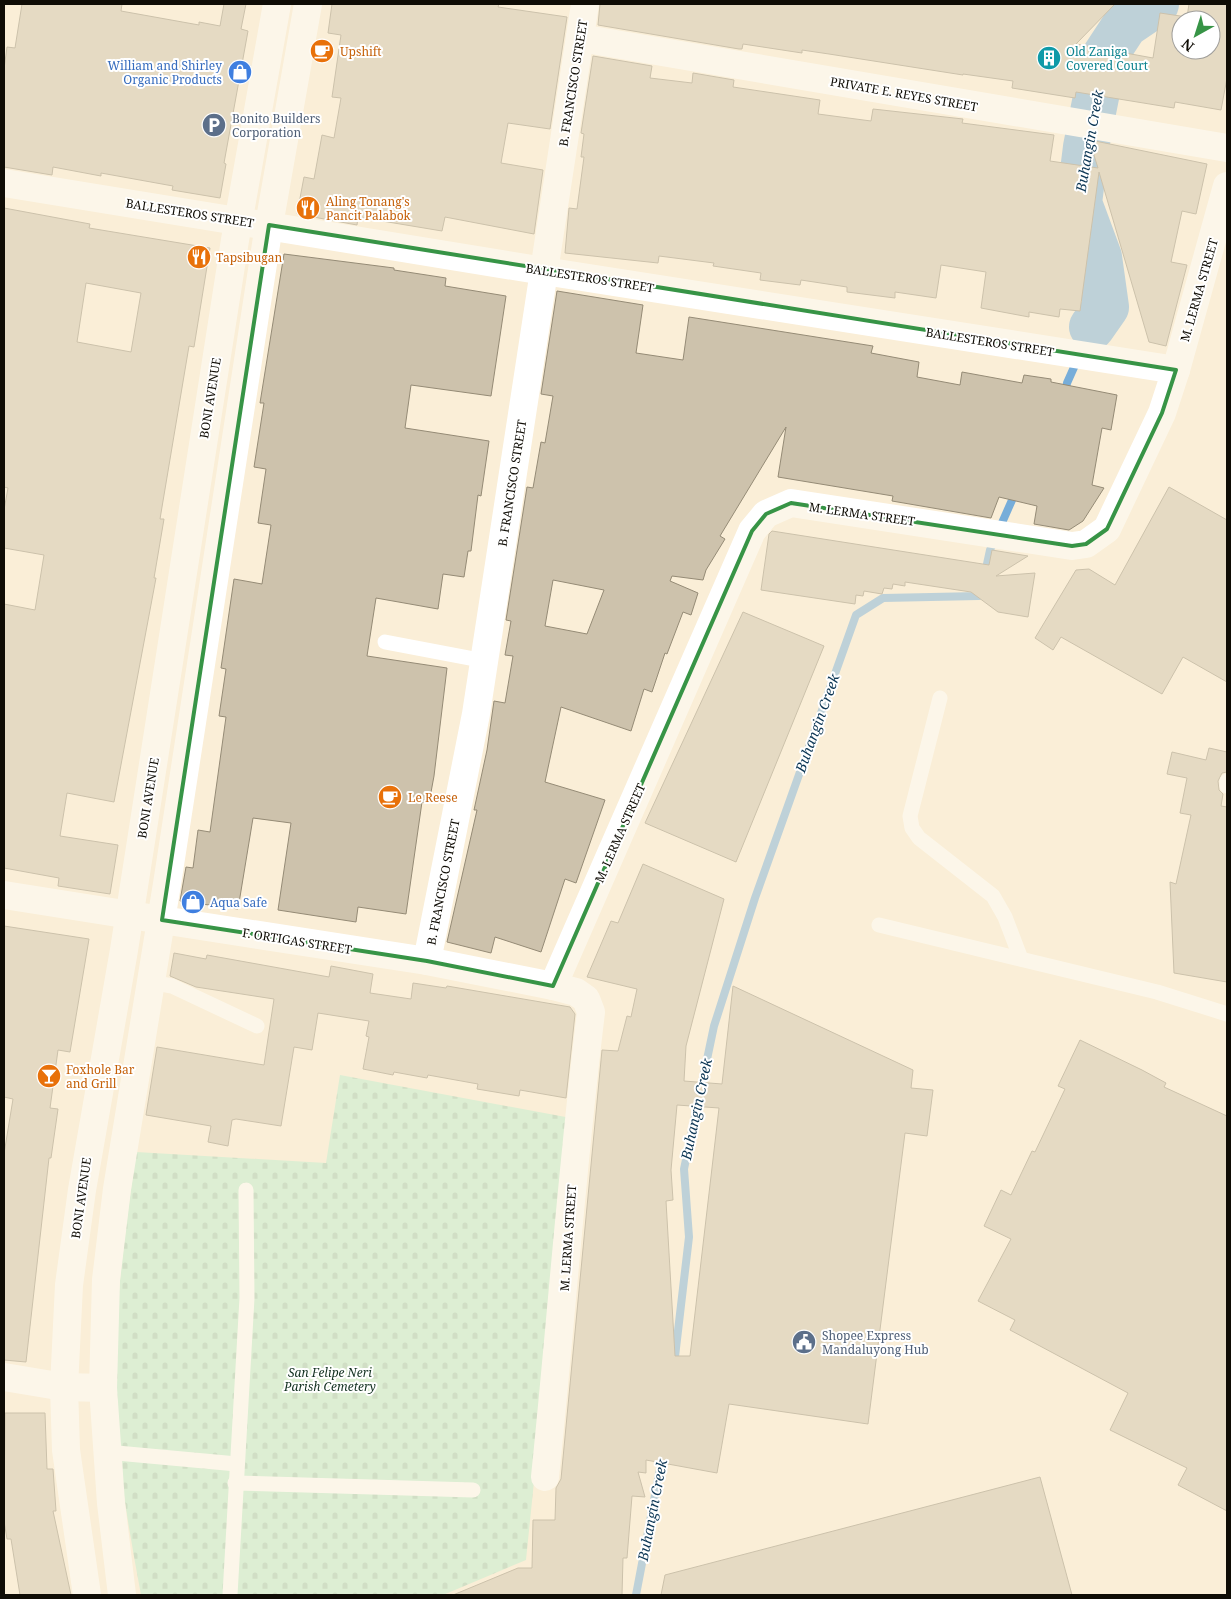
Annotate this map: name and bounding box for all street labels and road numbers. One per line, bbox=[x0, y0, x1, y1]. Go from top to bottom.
street label: B. FRANCISCO STREET bbox=[555, 18, 592, 148]
street label: PRIVATE E. REYES STREET bbox=[829, 73, 980, 115]
street label: BALLESTEROS STREET bbox=[125, 194, 256, 232]
street label: M. LERMA STREET bbox=[1176, 236, 1222, 344]
street label: BALLESTEROS STREET bbox=[525, 259, 656, 297]
street label: BALLESTEROS STREET bbox=[925, 323, 1056, 361]
street label: BONI AVENUE bbox=[195, 356, 225, 440]
street label: B. FRANCISCO STREET bbox=[494, 418, 531, 548]
street label: M. LERMA STREET bbox=[808, 498, 917, 530]
street label: BONI AVENUE bbox=[133, 756, 163, 840]
street label: M. LERMA STREET bbox=[590, 780, 650, 885]
street label: B. FRANCISCO STREET bbox=[422, 817, 464, 946]
street label: F. ORTIGAS STREET bbox=[241, 924, 354, 958]
street label: BONI AVENUE bbox=[67, 1156, 95, 1240]
street label: M. LERMA STREET bbox=[556, 1183, 580, 1292]

